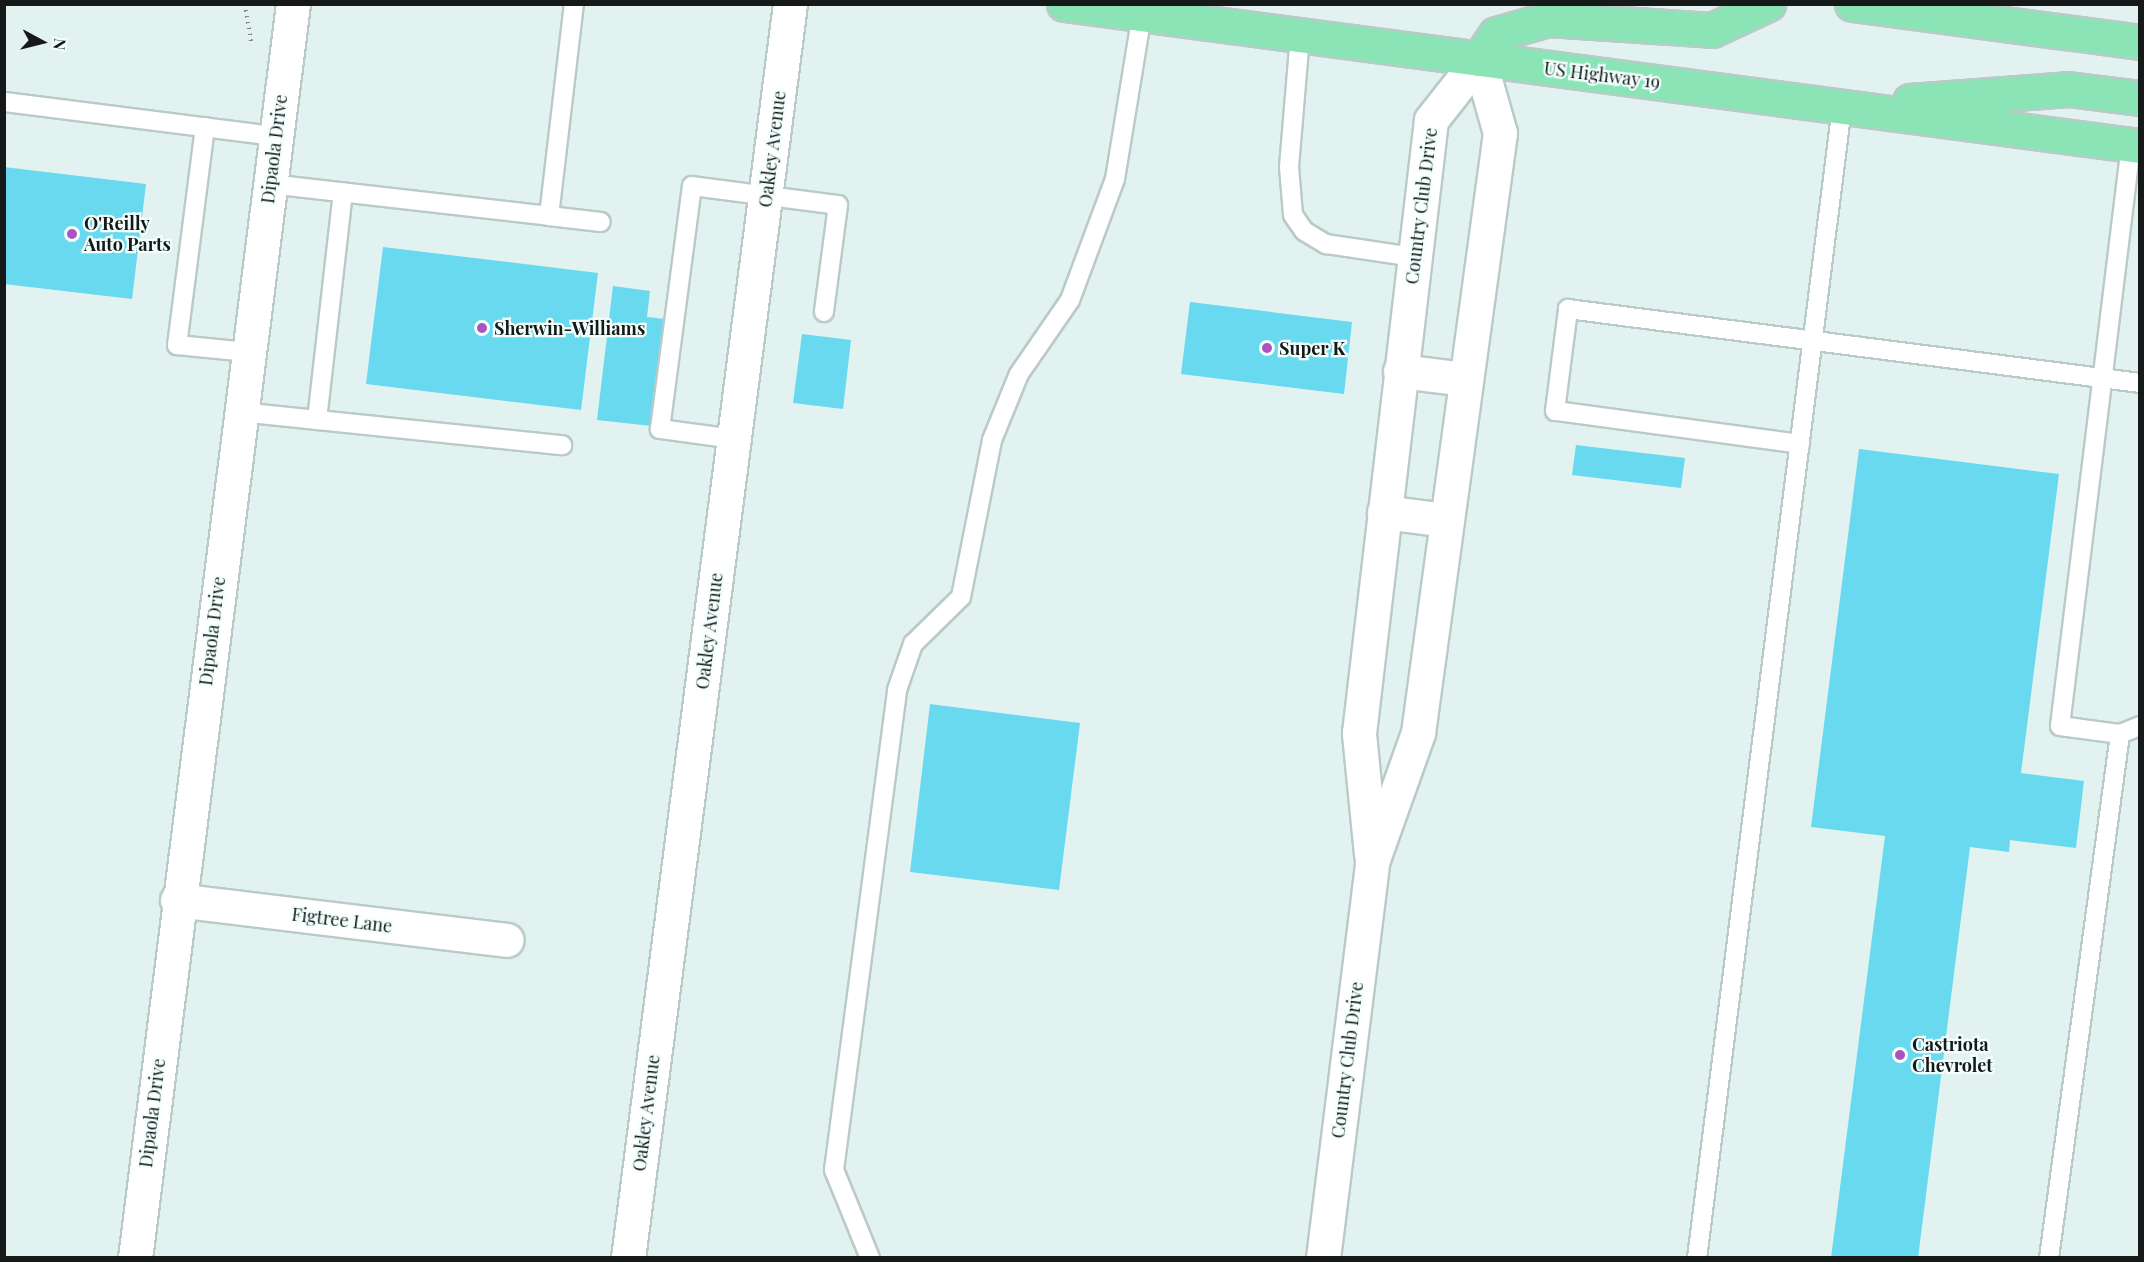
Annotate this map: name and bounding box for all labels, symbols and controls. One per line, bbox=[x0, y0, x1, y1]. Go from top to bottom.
north arrow bbox=[12, 12, 72, 72]
text: N bbox=[49, 37, 71, 51]
street label: US Highway 19 bbox=[1542, 57, 1662, 93]
street label: Oakley Avenue bbox=[754, 89, 790, 209]
street label: Dipaola Drive bbox=[257, 93, 291, 205]
street label: Country Club Drive bbox=[1401, 126, 1441, 286]
place label: O'Reilly Auto Parts bbox=[84, 213, 171, 256]
marker: O'Reilly Auto Parts bbox=[65, 227, 79, 241]
place label: Sherwin-Williams bbox=[494, 317, 645, 339]
marker: Sherwin-Williams bbox=[475, 321, 489, 335]
place label: Super K bbox=[1279, 337, 1346, 359]
marker: Super K bbox=[1260, 341, 1274, 355]
street label: Oakley Avenue bbox=[691, 571, 727, 691]
street label: Dipaola Drive bbox=[195, 575, 229, 687]
street label: Figtree Lane bbox=[290, 903, 394, 937]
street label: Country Club Drive bbox=[1327, 980, 1367, 1140]
place label: Castriota Chevrolet bbox=[1912, 1034, 1993, 1076]
marker: Castriota Chevrolet bbox=[1893, 1048, 1907, 1062]
street label: Oakley Avenue bbox=[628, 1053, 664, 1173]
street label: Dipaola Drive bbox=[135, 1057, 169, 1169]

